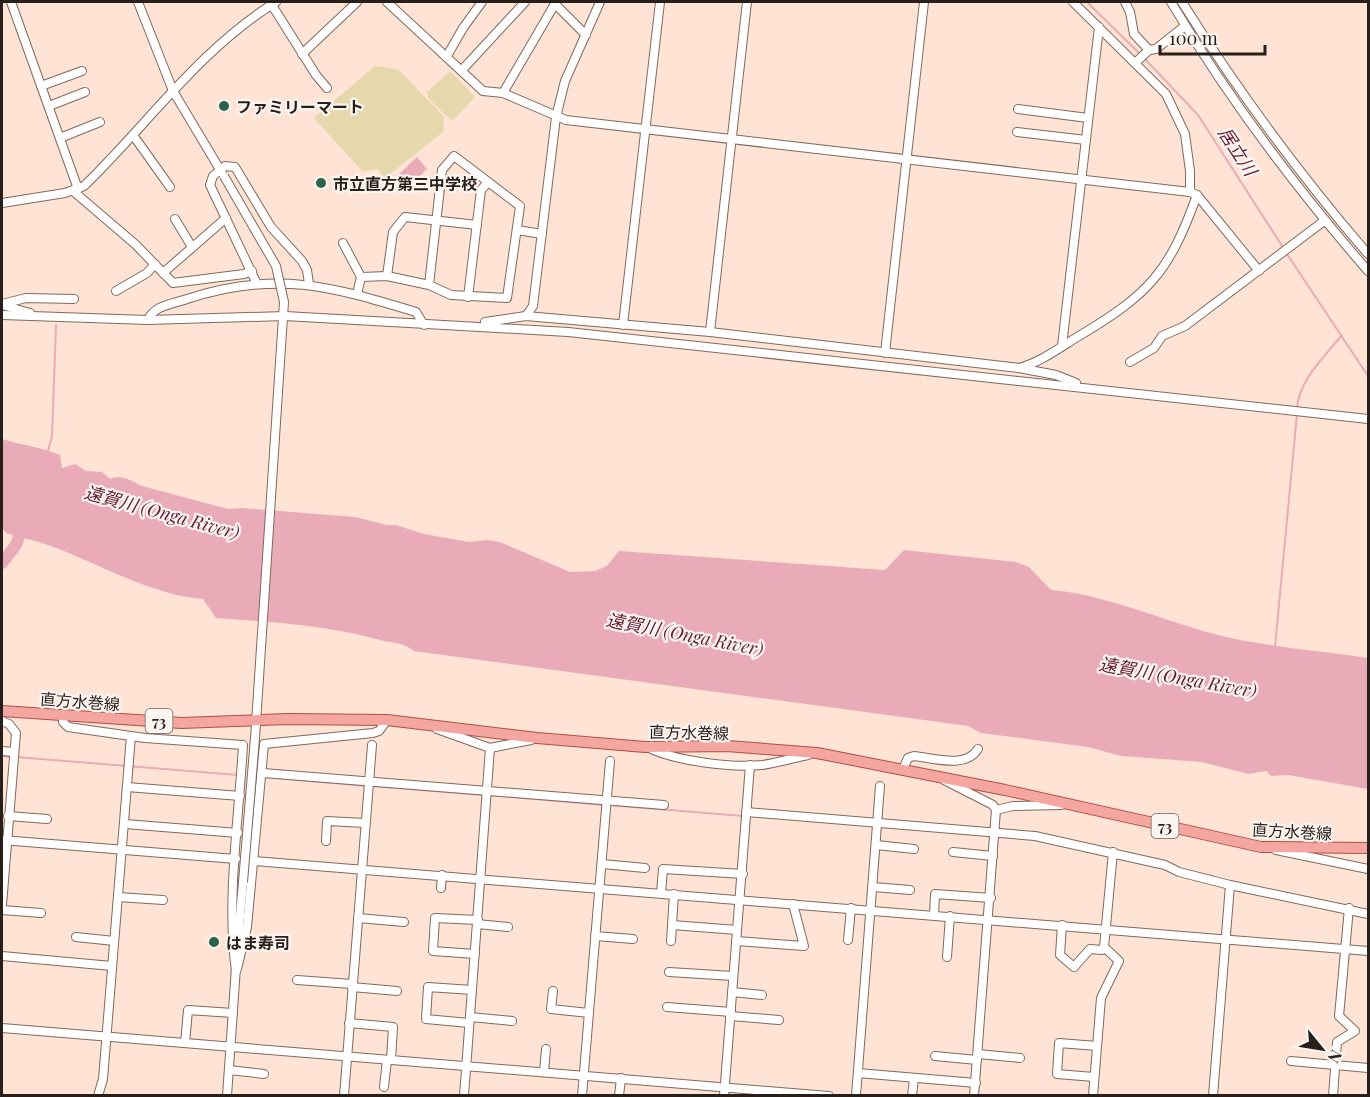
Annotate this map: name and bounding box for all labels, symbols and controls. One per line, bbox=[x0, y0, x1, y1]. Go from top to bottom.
scale bar bbox=[1160, 18, 1265, 56]
text: 100 m bbox=[1169, 26, 1218, 50]
place label: ファミリーマート bbox=[236, 96, 364, 117]
marker: ファミリーマート bbox=[217, 99, 231, 113]
water label: 居立川 bbox=[1213, 122, 1264, 182]
place label: 市立直方第三中学校 bbox=[333, 173, 477, 194]
marker: 市立直方第三中学校 bbox=[314, 176, 328, 190]
water label: 遠賀川 (Onga River) bbox=[82, 480, 242, 544]
water label: 遠賀川 (Onga River) bbox=[604, 607, 766, 661]
water label: 遠賀川 (Onga River) bbox=[1097, 651, 1259, 703]
street label: 直方水巻線 bbox=[39, 688, 121, 714]
road number: 73 bbox=[146, 709, 172, 733]
street label: 直方水巻線 bbox=[649, 721, 729, 743]
road number: 73 bbox=[1152, 814, 1178, 838]
street label: 直方水巻線 bbox=[1251, 818, 1333, 844]
place label: はま寿司 bbox=[226, 932, 290, 953]
marker: はま寿司 bbox=[207, 935, 221, 949]
north arrow bbox=[1292, 1019, 1352, 1079]
text: N bbox=[1323, 1046, 1347, 1067]

